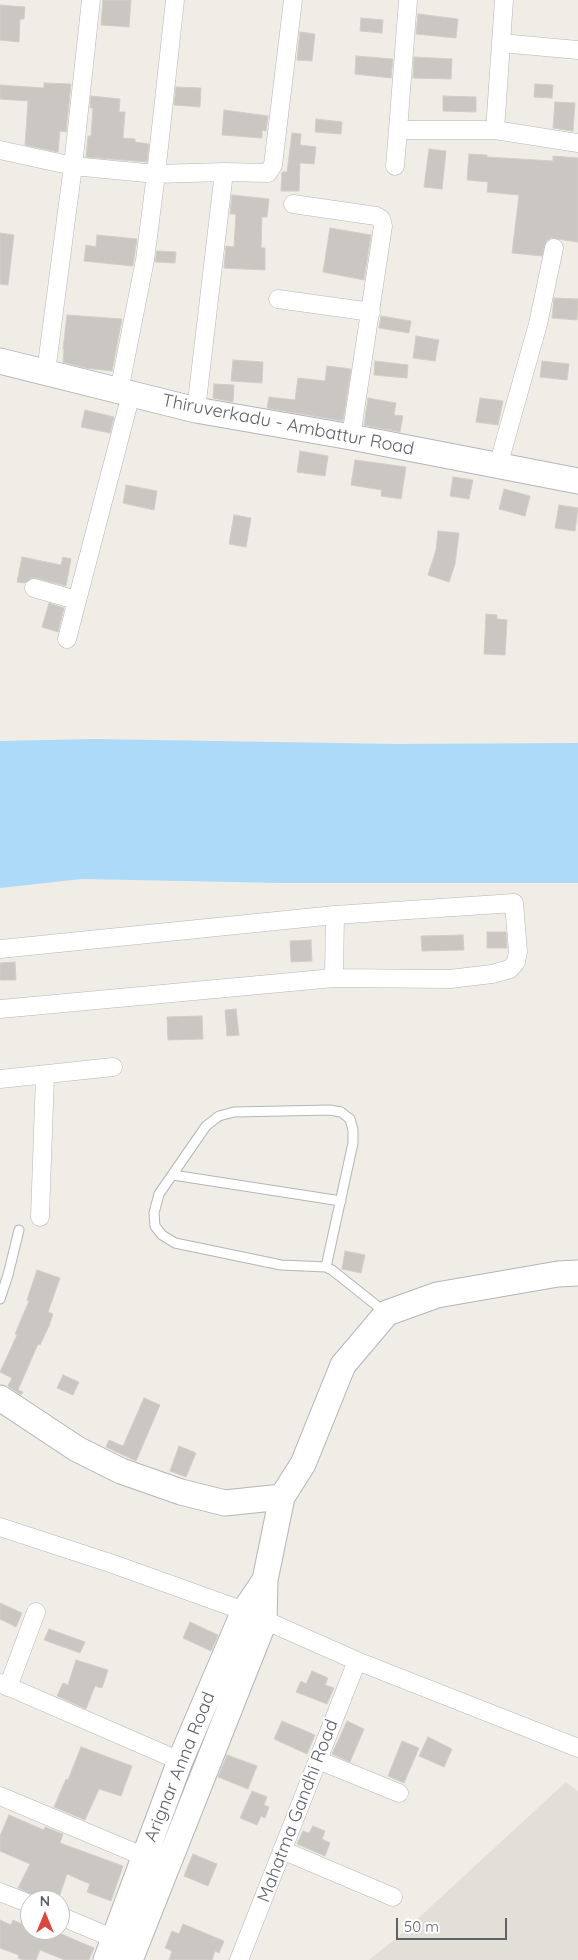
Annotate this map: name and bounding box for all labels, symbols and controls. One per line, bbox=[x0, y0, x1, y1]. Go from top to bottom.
street label: Thiruverkadu - Ambattur Road bbox=[160, 390, 416, 460]
street label: Arignar Anna Road bbox=[140, 1689, 220, 1845]
street label: Mahatma Gandhi Road bbox=[253, 1717, 343, 1905]
north arrow bbox=[20, 1890, 70, 1940]
text: N bbox=[40, 1892, 50, 1910]
scale bar bbox=[398, 1908, 509, 1940]
text: 50 m bbox=[404, 1917, 439, 1936]

